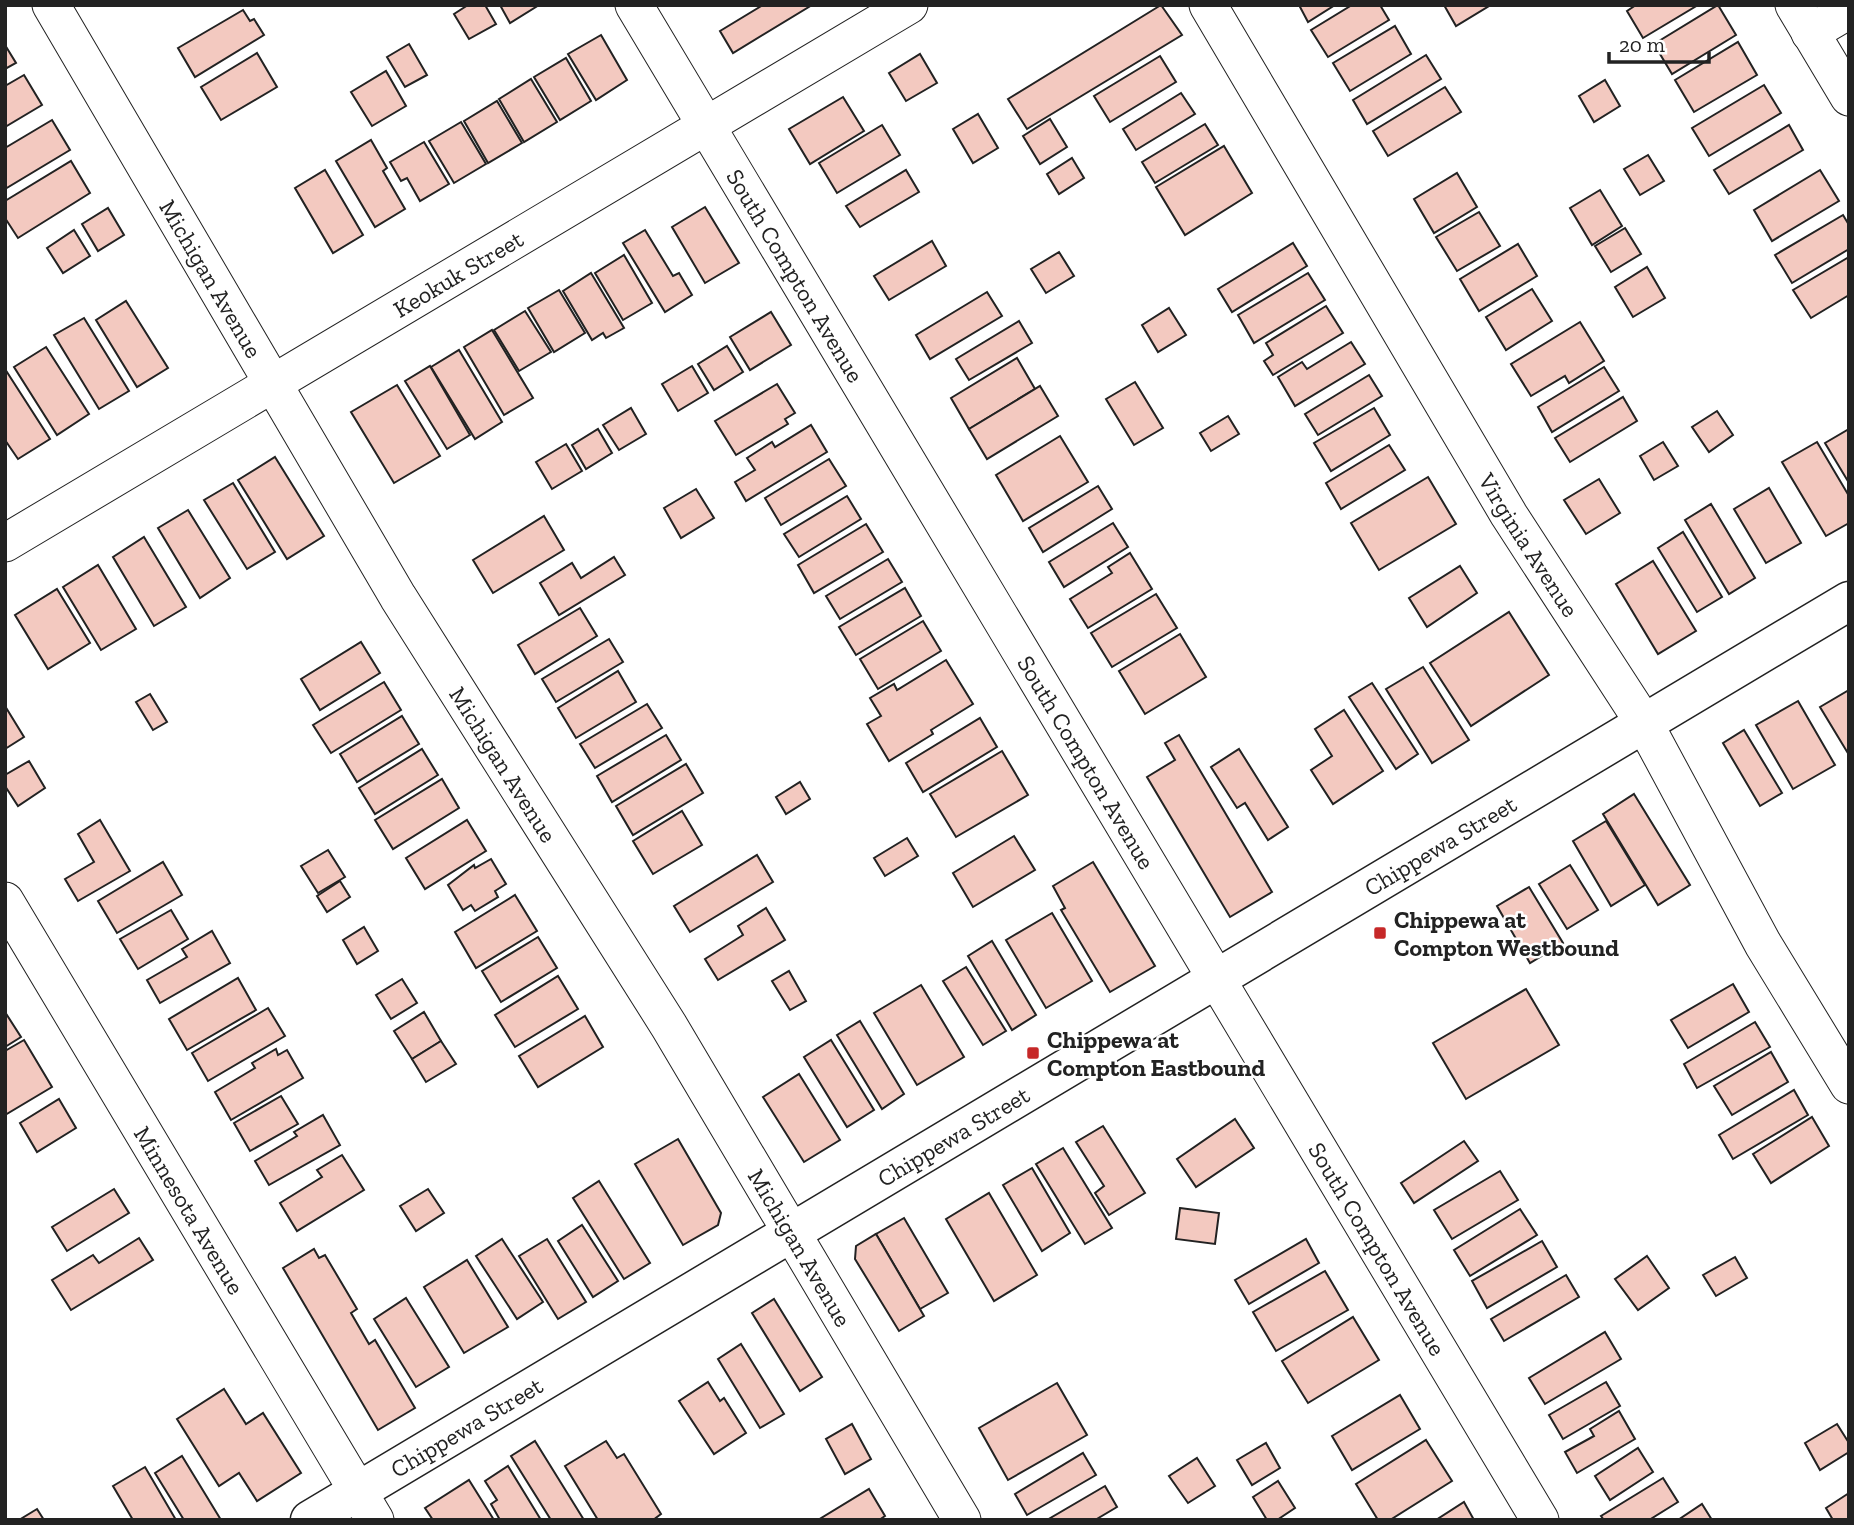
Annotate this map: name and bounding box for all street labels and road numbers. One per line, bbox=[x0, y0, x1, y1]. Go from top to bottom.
street label: South Compton Avenue bbox=[721, 163, 871, 387]
street label: Michigan Avenue bbox=[154, 194, 269, 363]
street label: Keokuk Street bbox=[388, 224, 528, 323]
street label: Virginia Avenue bbox=[1472, 467, 1585, 622]
street label: South Compton Avenue bbox=[1012, 650, 1162, 874]
street label: Michigan Avenue bbox=[444, 681, 564, 847]
street label: Chippewa Street bbox=[1359, 789, 1521, 902]
street label: Chippewa Street bbox=[872, 1079, 1034, 1193]
street label: Minnesota Avenue bbox=[128, 1121, 251, 1299]
street label: South Compton Avenue bbox=[1303, 1137, 1453, 1361]
street label: Michigan Avenue bbox=[742, 1163, 858, 1332]
street label: Chippewa Street bbox=[385, 1370, 548, 1483]

